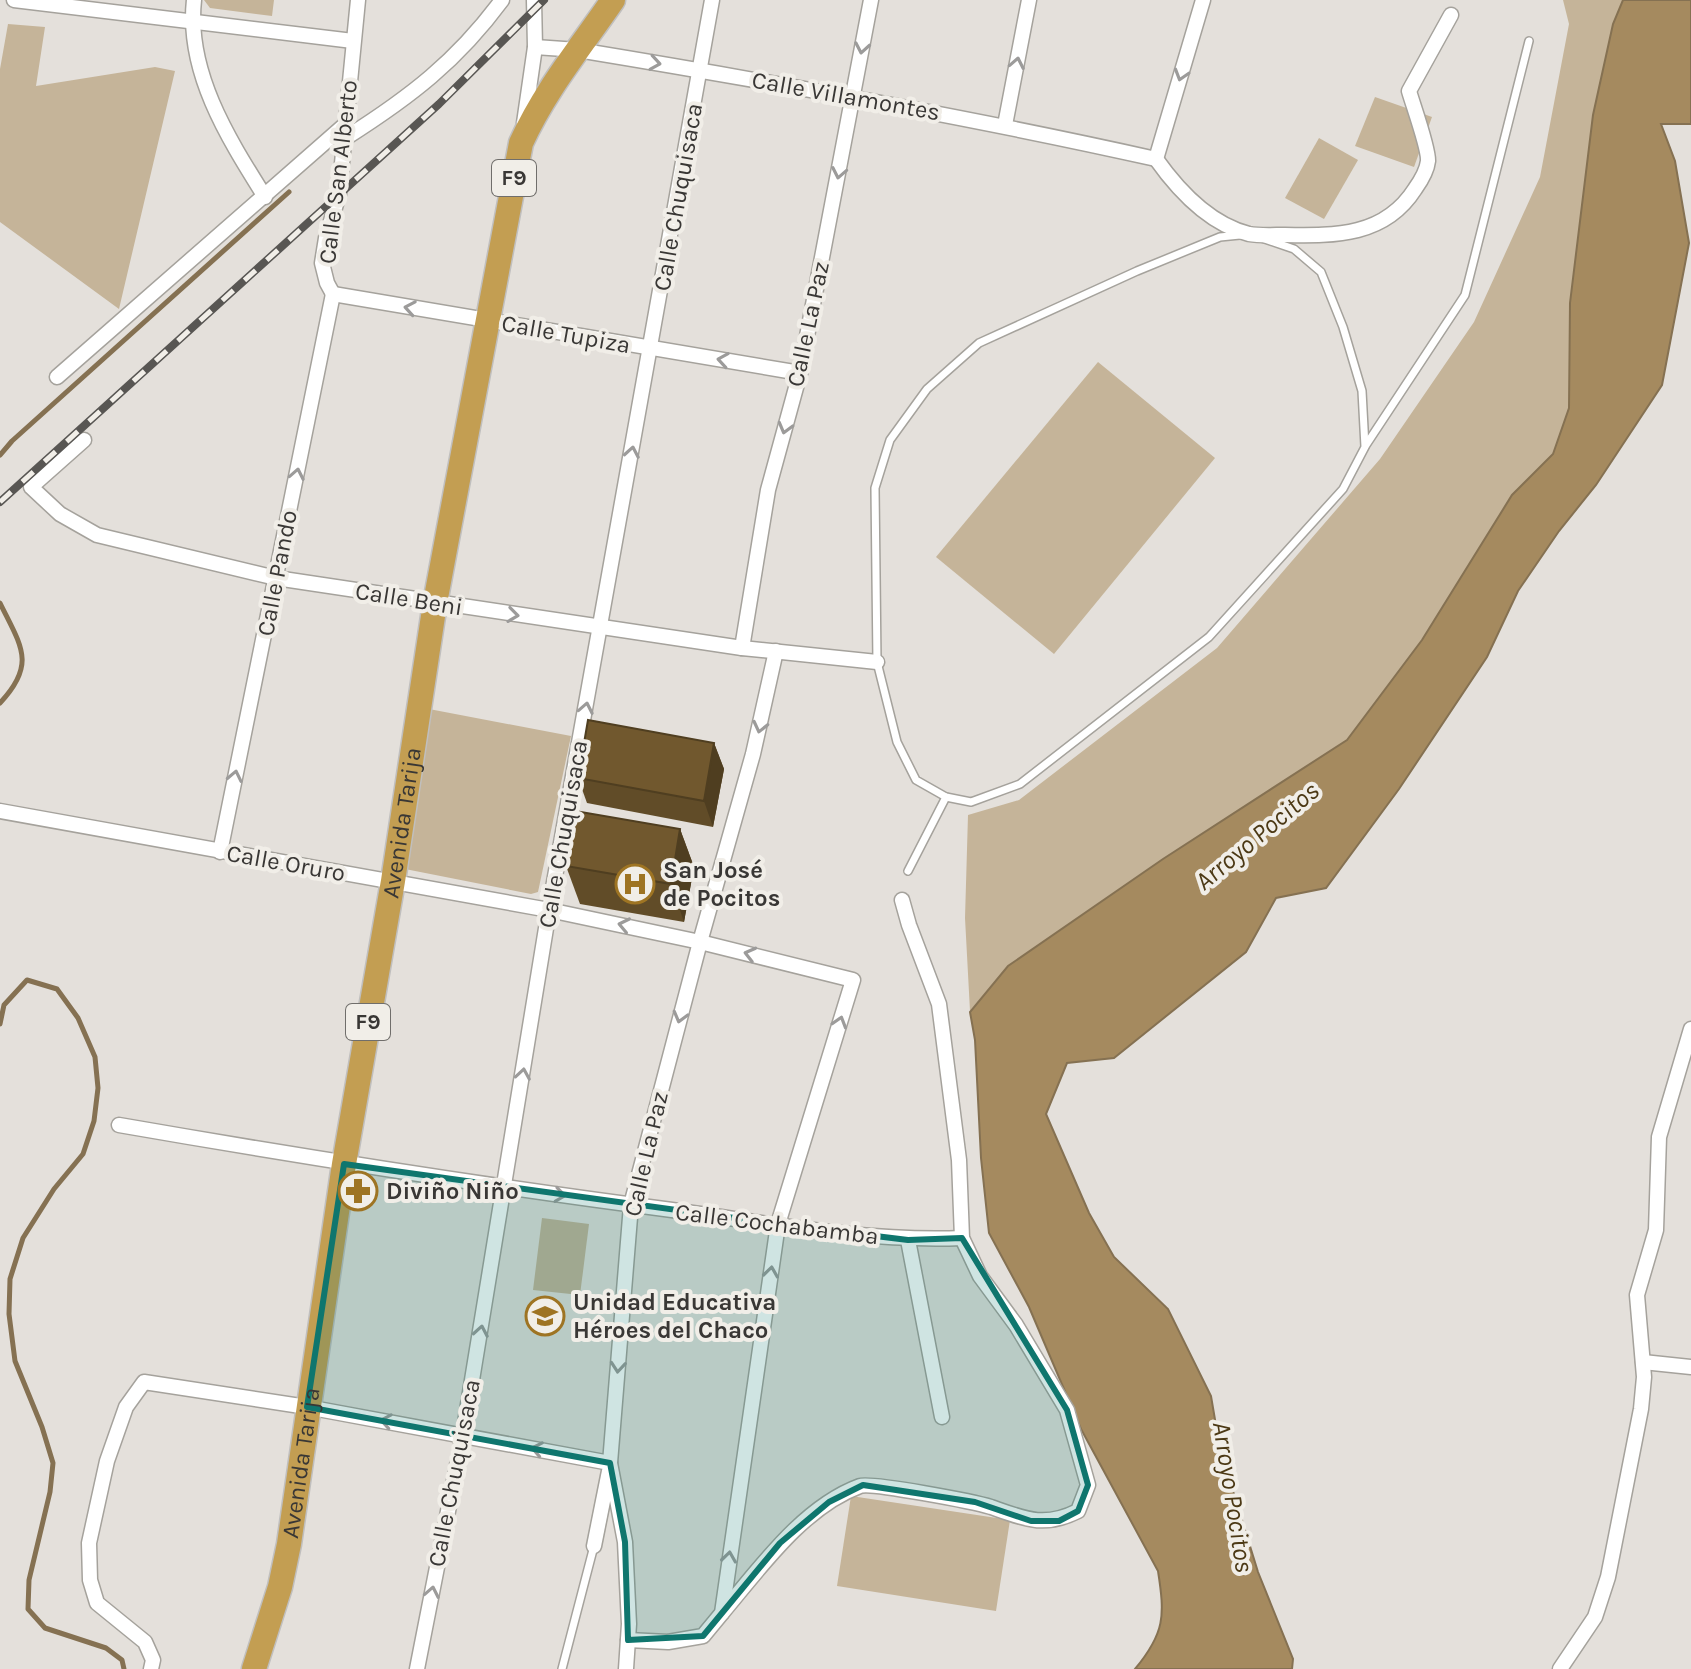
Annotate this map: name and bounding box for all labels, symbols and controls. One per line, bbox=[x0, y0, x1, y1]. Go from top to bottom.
one-way arrow bbox=[855, 42, 872, 55]
one-way arrow bbox=[649, 53, 662, 70]
one-way arrow bbox=[1008, 56, 1025, 70]
street label: Calle Villamontes bbox=[750, 66, 942, 126]
one-way arrow bbox=[1174, 67, 1190, 81]
street label: Calle San Alberto bbox=[313, 78, 363, 266]
street label: Calle Chuquisaca bbox=[648, 101, 708, 293]
road number: F9 bbox=[492, 160, 536, 196]
one-way arrow bbox=[831, 167, 848, 180]
street label: Calle La Paz bbox=[781, 259, 835, 389]
one-way arrow bbox=[403, 300, 417, 317]
street label: Calle Tupiza bbox=[500, 309, 632, 359]
one-way arrow bbox=[716, 352, 730, 369]
one-way arrow bbox=[777, 420, 794, 434]
one-way arrow bbox=[623, 445, 640, 459]
one-way arrow bbox=[288, 468, 305, 482]
street label: Calle Pando bbox=[251, 508, 303, 638]
street label: Calle Beni bbox=[353, 577, 465, 621]
one-way arrow bbox=[506, 606, 519, 623]
one-way arrow bbox=[576, 701, 593, 714]
one-way arrow bbox=[752, 720, 769, 734]
street label: Calle Chuquisaca bbox=[533, 738, 593, 930]
street label: Avenida Tarija bbox=[376, 745, 427, 900]
one-way arrow bbox=[226, 769, 243, 783]
water label: Arroyo Pocitos bbox=[1189, 775, 1325, 897]
street label: Calle Oruro bbox=[225, 839, 347, 887]
place label: San José de Pocitos bbox=[663, 856, 780, 912]
hospital icon: San José de Pocitos bbox=[614, 863, 656, 905]
one-way arrow bbox=[617, 917, 631, 934]
one-way arrow bbox=[744, 946, 758, 963]
road number: F9 bbox=[346, 1004, 390, 1040]
one-way arrow bbox=[673, 1010, 690, 1023]
one-way arrow bbox=[831, 1015, 847, 1029]
one-way arrow bbox=[514, 1068, 531, 1081]
street label: Calle La Paz bbox=[618, 1089, 674, 1219]
pharmacy icon: Diviño Niño bbox=[337, 1170, 379, 1212]
place label: Diviño Niño bbox=[386, 1177, 519, 1205]
one-way arrow bbox=[553, 1186, 567, 1203]
street label: Calle Cochabamba bbox=[674, 1198, 880, 1250]
one-way arrow bbox=[762, 1265, 779, 1279]
place label: Unidad Educativa Héroes del Chaco bbox=[573, 1288, 776, 1344]
school or university icon: Unidad Educativa Héroes del Chaco bbox=[524, 1295, 566, 1337]
one-way arrow bbox=[471, 1324, 488, 1338]
one-way arrow bbox=[610, 1361, 627, 1374]
street label: Calle Chuquisaca bbox=[422, 1377, 486, 1569]
street label: Avenida Tarija bbox=[276, 1385, 326, 1540]
one-way arrow bbox=[379, 1414, 393, 1431]
water label: Arroyo Pocitos bbox=[1206, 1419, 1260, 1575]
one-way arrow bbox=[530, 1442, 543, 1459]
one-way arrow bbox=[720, 1550, 737, 1564]
one-way arrow bbox=[422, 1586, 439, 1599]

